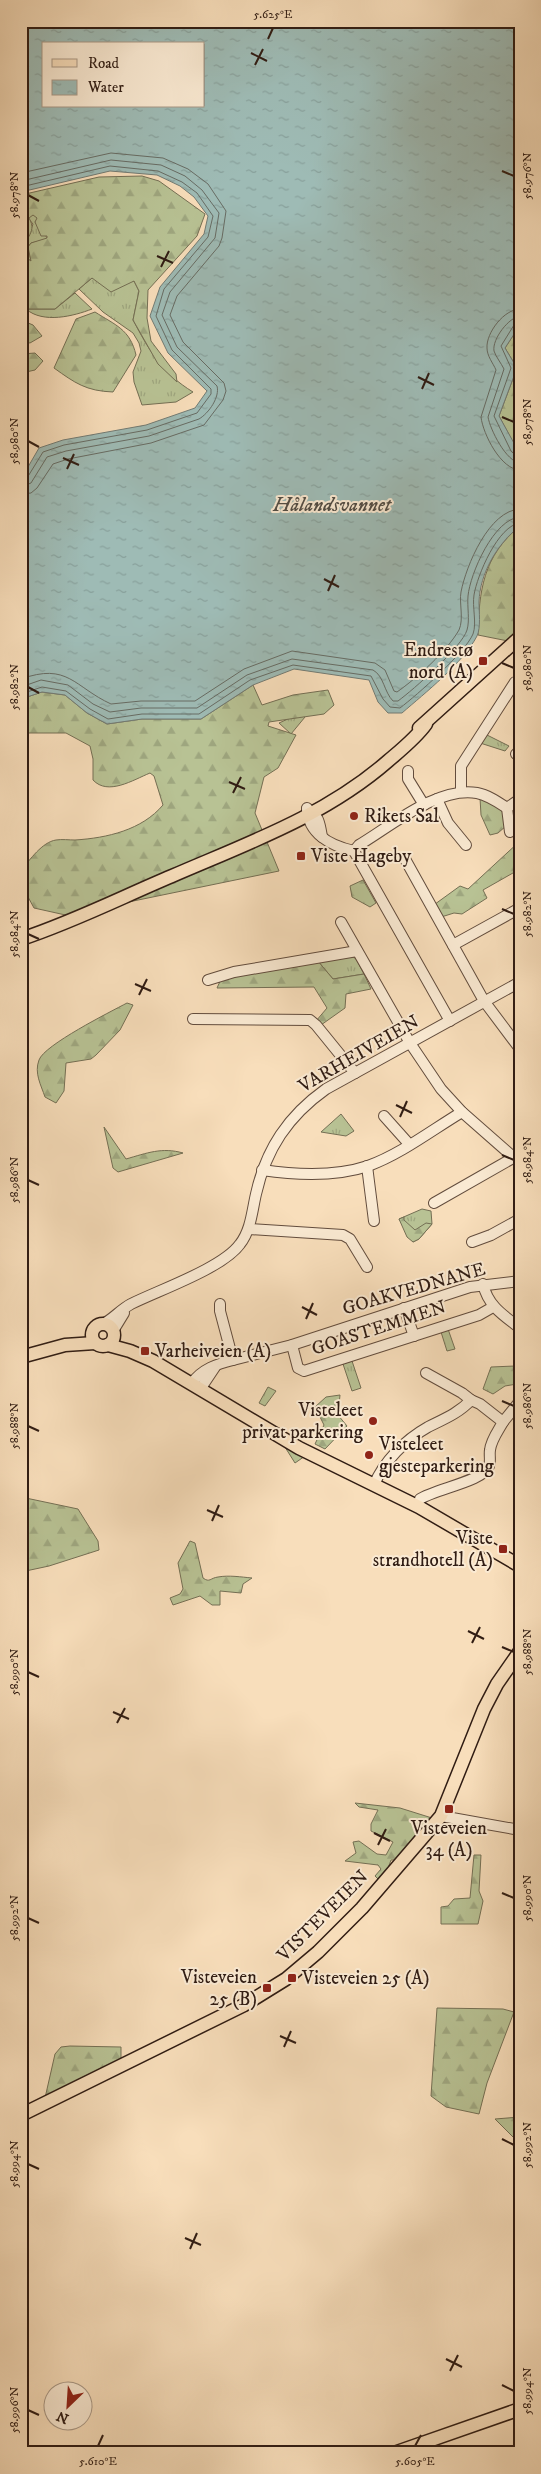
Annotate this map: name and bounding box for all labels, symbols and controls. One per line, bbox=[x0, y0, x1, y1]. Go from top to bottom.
text: 5.625°E bbox=[254, 7, 293, 22]
legend bbox=[42, 42, 205, 108]
text: Road bbox=[88, 54, 120, 73]
text: Water bbox=[87, 78, 124, 97]
text: 58.976°N bbox=[520, 152, 535, 199]
text: 58.978°N bbox=[7, 171, 22, 218]
text: 58.978°N bbox=[520, 398, 535, 445]
text: 58.980°N bbox=[7, 417, 22, 464]
water label: Hålandsvannet bbox=[272, 493, 393, 518]
place label: Endrestø nord (A) bbox=[404, 639, 473, 684]
text: 58.980°N bbox=[520, 644, 535, 691]
marker: Endrestø nord (A) bbox=[477, 655, 489, 667]
text: 58.982°N bbox=[7, 664, 22, 710]
place label: Rikets Sal bbox=[364, 805, 439, 828]
marker: Rikets Sal bbox=[348, 810, 360, 822]
place label: Viste Hageby bbox=[310, 845, 412, 868]
marker: Viste Hageby bbox=[295, 850, 307, 862]
text: 58.982°N bbox=[520, 891, 535, 937]
text: 58.984°N bbox=[7, 910, 22, 958]
street label: VARHEIVEIEN bbox=[294, 1010, 423, 1098]
text: 58.984°N bbox=[520, 1136, 535, 1184]
text: 58.986°N bbox=[7, 1157, 22, 1203]
street label: GOAKVEDNANE bbox=[340, 1258, 488, 1320]
street label: GOASTEMMEN bbox=[309, 1295, 449, 1361]
place label: Varheiveien (A) bbox=[154, 1340, 271, 1363]
marker: Varheiveien (A) bbox=[139, 1345, 151, 1357]
text: 58.986°N bbox=[520, 1383, 535, 1429]
place label: Visteleet privat parkering bbox=[241, 1399, 364, 1444]
text: 58.988°N bbox=[7, 1403, 22, 1449]
marker: Visteleet privat parkering bbox=[367, 1415, 379, 1427]
place label: Visteleet gjesteparkering bbox=[378, 1433, 495, 1478]
marker: Visteleet gjesteparkering bbox=[363, 1449, 375, 1461]
place label: Viste strandhotell (A) bbox=[373, 1527, 493, 1572]
marker: Viste strandhotell (A) bbox=[497, 1543, 509, 1555]
text: 58.988°N bbox=[520, 1629, 535, 1675]
text: 58.990°N bbox=[7, 1648, 22, 1695]
marker: Visteveien 34 (A) bbox=[443, 1803, 455, 1815]
place label: Visteveien 34 (A) bbox=[410, 1817, 487, 1862]
street label: VISTEVEIEN bbox=[272, 1865, 374, 1967]
text: 58.990°N bbox=[520, 1874, 535, 1921]
text: 58.992°N bbox=[7, 1895, 22, 1941]
place label: Visteveien 25 (B) bbox=[180, 1966, 257, 2011]
place label: Visteveien 25 (A) bbox=[301, 1967, 430, 1990]
marker: Visteveien 25 (A) bbox=[286, 1972, 298, 1984]
marker: Visteveien 25 (B) bbox=[261, 1982, 273, 1994]
text: 58.992°N bbox=[520, 2122, 535, 2168]
text: 58.994°N bbox=[7, 2140, 22, 2188]
text: 58.994°N bbox=[520, 2367, 535, 2415]
north arrow bbox=[42, 2382, 92, 2432]
text: 58.996°N bbox=[7, 2387, 22, 2433]
text: N bbox=[53, 2406, 72, 2427]
text: 5.610°E bbox=[79, 2454, 117, 2469]
text: 5.605°E bbox=[395, 2454, 435, 2469]

